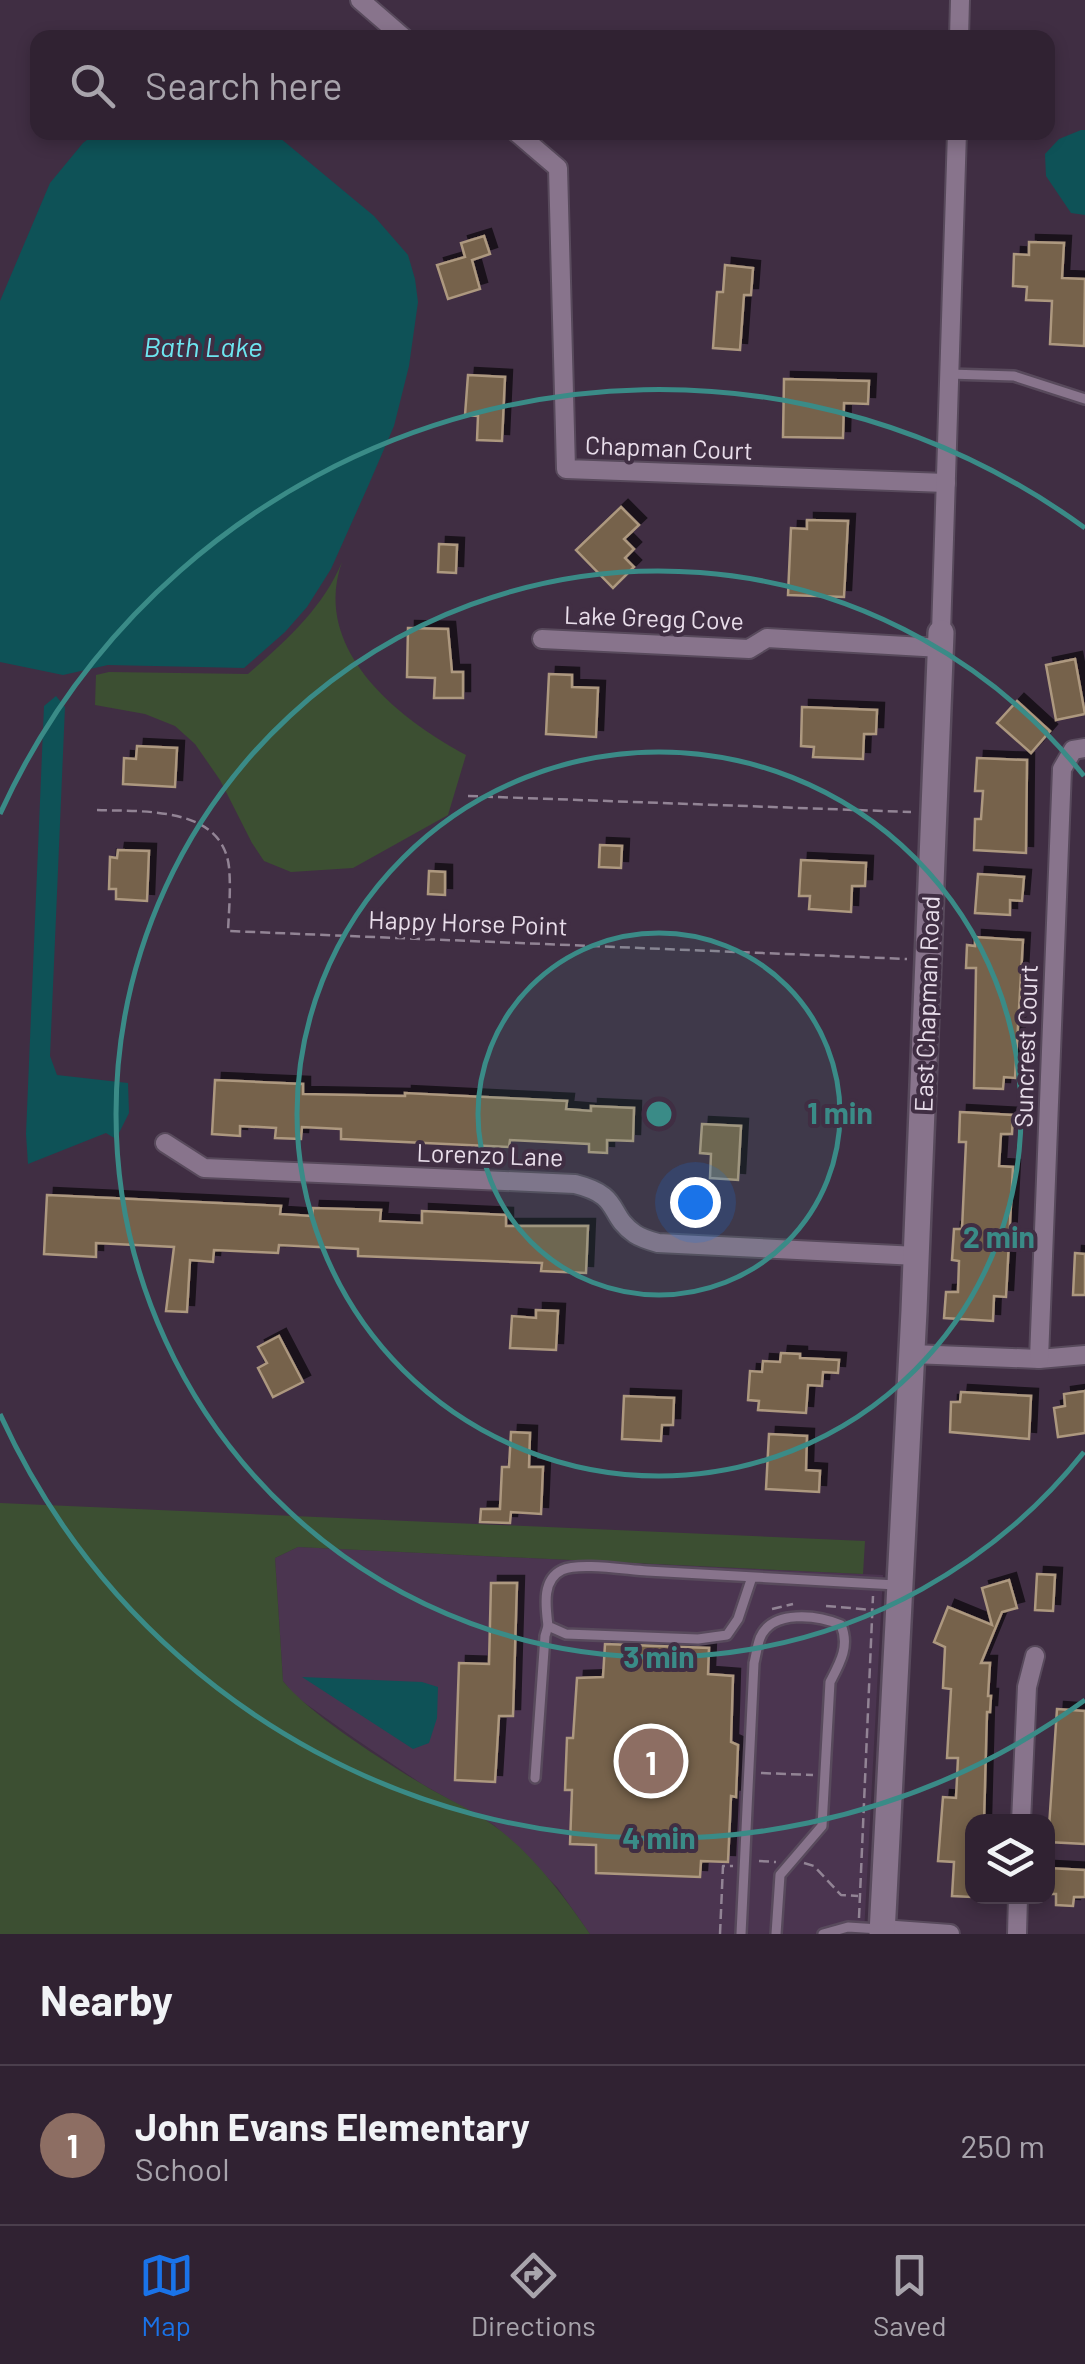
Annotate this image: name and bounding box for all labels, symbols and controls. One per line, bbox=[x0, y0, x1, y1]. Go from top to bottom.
search box bbox=[30, 30, 1055, 140]
icon: search bbox=[65, 58, 120, 113]
text: Search here bbox=[145, 62, 343, 108]
water label: Bath Lake bbox=[143, 329, 263, 363]
street label: Chapman Court bbox=[585, 429, 753, 465]
street label: Lake Gregg Cove bbox=[564, 599, 744, 635]
street label: East Chapman Road bbox=[907, 895, 945, 1113]
street label: Happy Horse Point bbox=[368, 904, 568, 940]
street label: Suncrest Court bbox=[1007, 964, 1043, 1128]
text: 1 min bbox=[807, 1094, 873, 1130]
centre of rings bbox=[641, 1096, 677, 1132]
street label: Lorenzo Lane bbox=[416, 1136, 564, 1172]
your location bbox=[670, 1177, 721, 1228]
text: 2 min bbox=[963, 1218, 1035, 1254]
text: 3 min bbox=[623, 1638, 695, 1674]
pin: 1 bbox=[618, 1724, 684, 1798]
map controls bbox=[965, 1814, 1055, 1904]
button: layers bbox=[965, 1814, 1055, 1904]
text: 4 min bbox=[622, 1819, 696, 1855]
text: Nearby bbox=[40, 1974, 173, 2024]
text: John Evans Elementary bbox=[135, 2103, 530, 2149]
text: 1 bbox=[67, 2126, 78, 2164]
text: 250 m bbox=[960, 2126, 1045, 2164]
text: School bbox=[135, 2149, 230, 2187]
tab: Map bbox=[139, 2248, 194, 2342]
tab: Directions bbox=[471, 2248, 596, 2342]
tab: Saved bbox=[873, 2248, 946, 2342]

